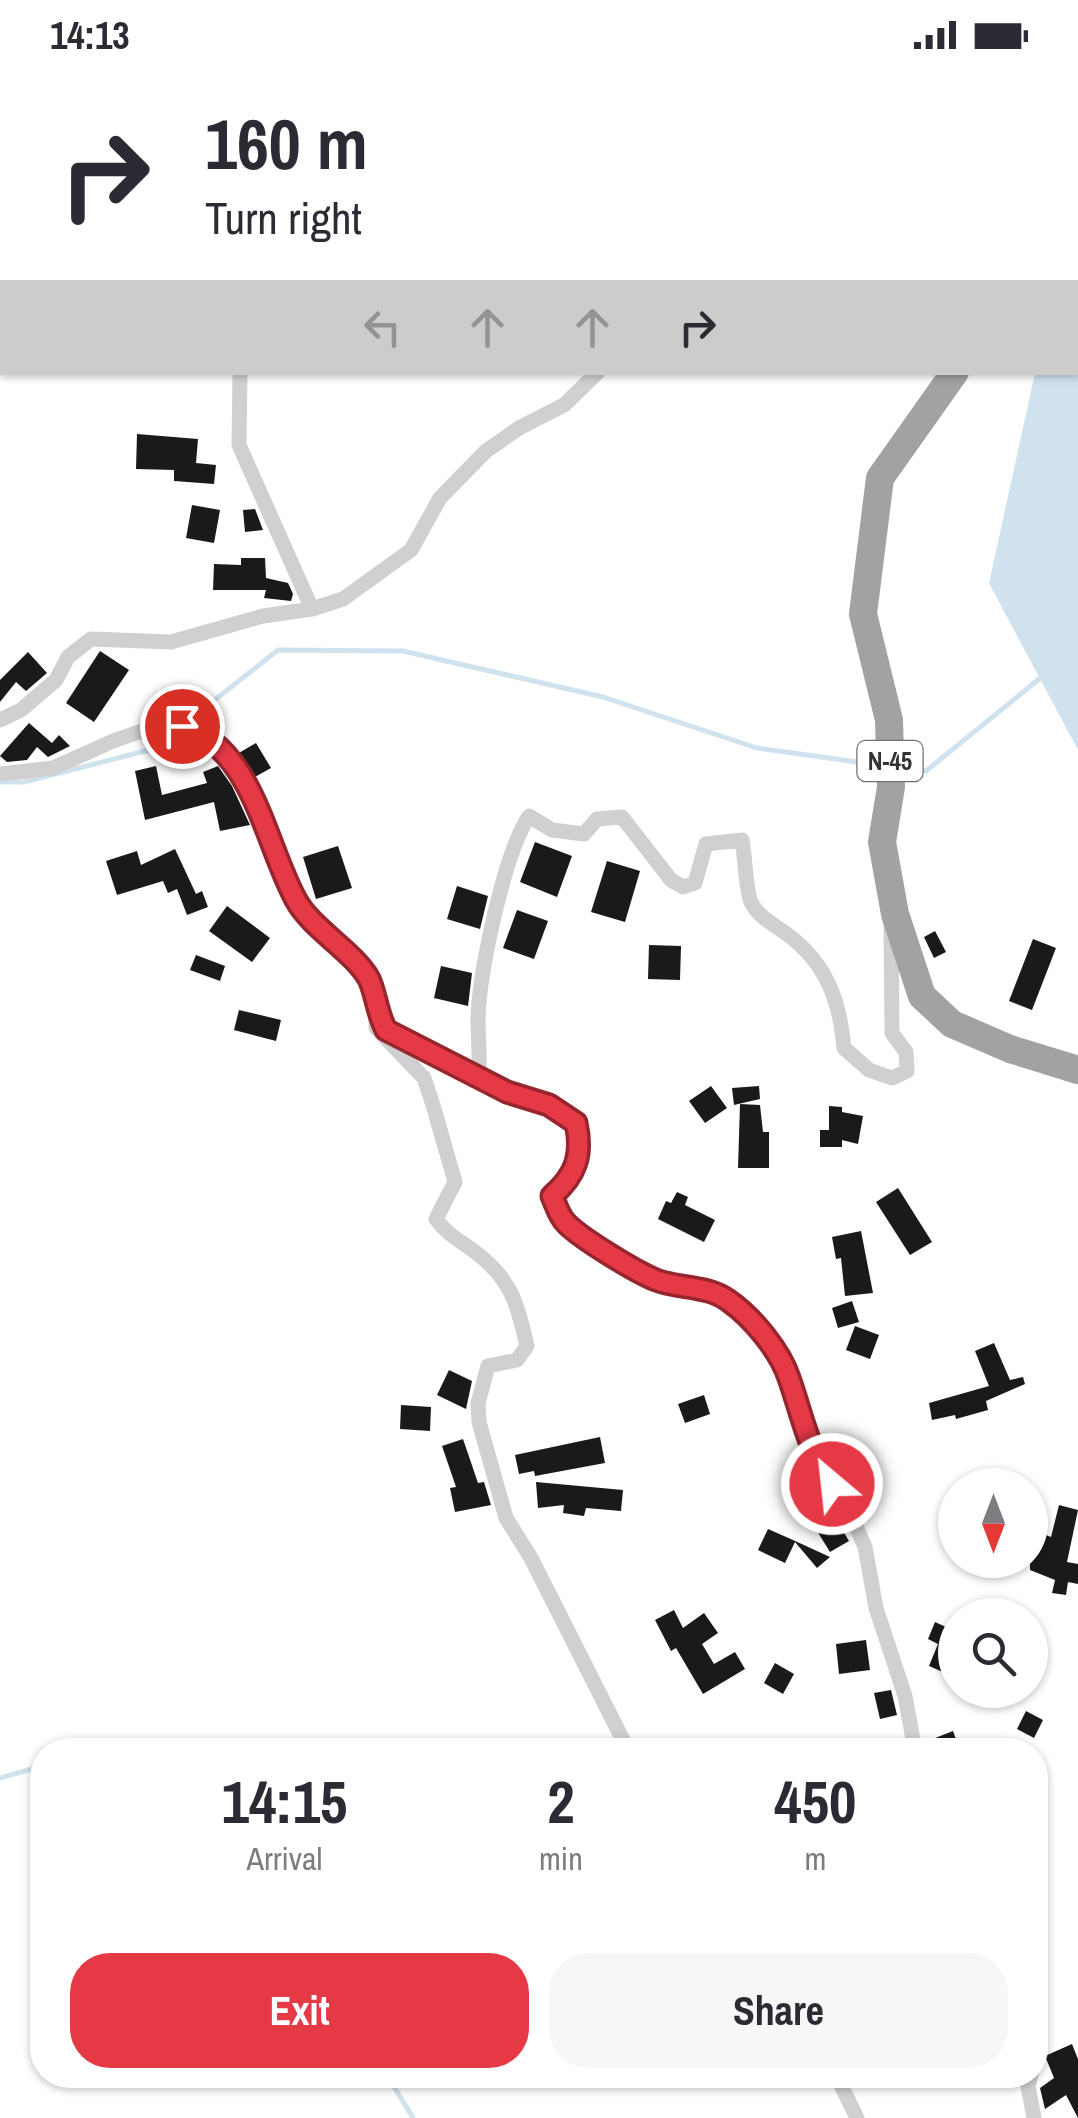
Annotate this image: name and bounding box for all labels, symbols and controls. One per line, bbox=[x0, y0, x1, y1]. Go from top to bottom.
text: 14:13 bbox=[50, 10, 130, 61]
text: 160 m bbox=[205, 97, 368, 191]
icon: right bbox=[40, 110, 170, 240]
text: Turn right bbox=[205, 187, 362, 248]
icon: left bbox=[355, 300, 410, 355]
icon: ahead bbox=[460, 300, 515, 355]
icon: ahead bbox=[565, 300, 620, 355]
icon: right bbox=[670, 300, 725, 355]
pin bbox=[140, 684, 225, 769]
icon: arrive bbox=[155, 699, 210, 754]
road number: N-45 bbox=[858, 741, 922, 781]
position arrow bbox=[780, 1432, 884, 1536]
north arrow bbox=[938, 1468, 1048, 1578]
map controls bbox=[938, 1468, 1048, 1708]
button: search bbox=[938, 1598, 1048, 1708]
text: 14:15 bbox=[222, 1761, 347, 1842]
text: 2 bbox=[547, 1761, 575, 1842]
text: 450 bbox=[774, 1761, 856, 1842]
text: Arrival bbox=[247, 1837, 322, 1880]
text: min bbox=[539, 1837, 583, 1880]
text: m bbox=[804, 1837, 826, 1880]
button: Exit bbox=[70, 1953, 529, 2068]
button: Share bbox=[549, 1953, 1008, 2068]

